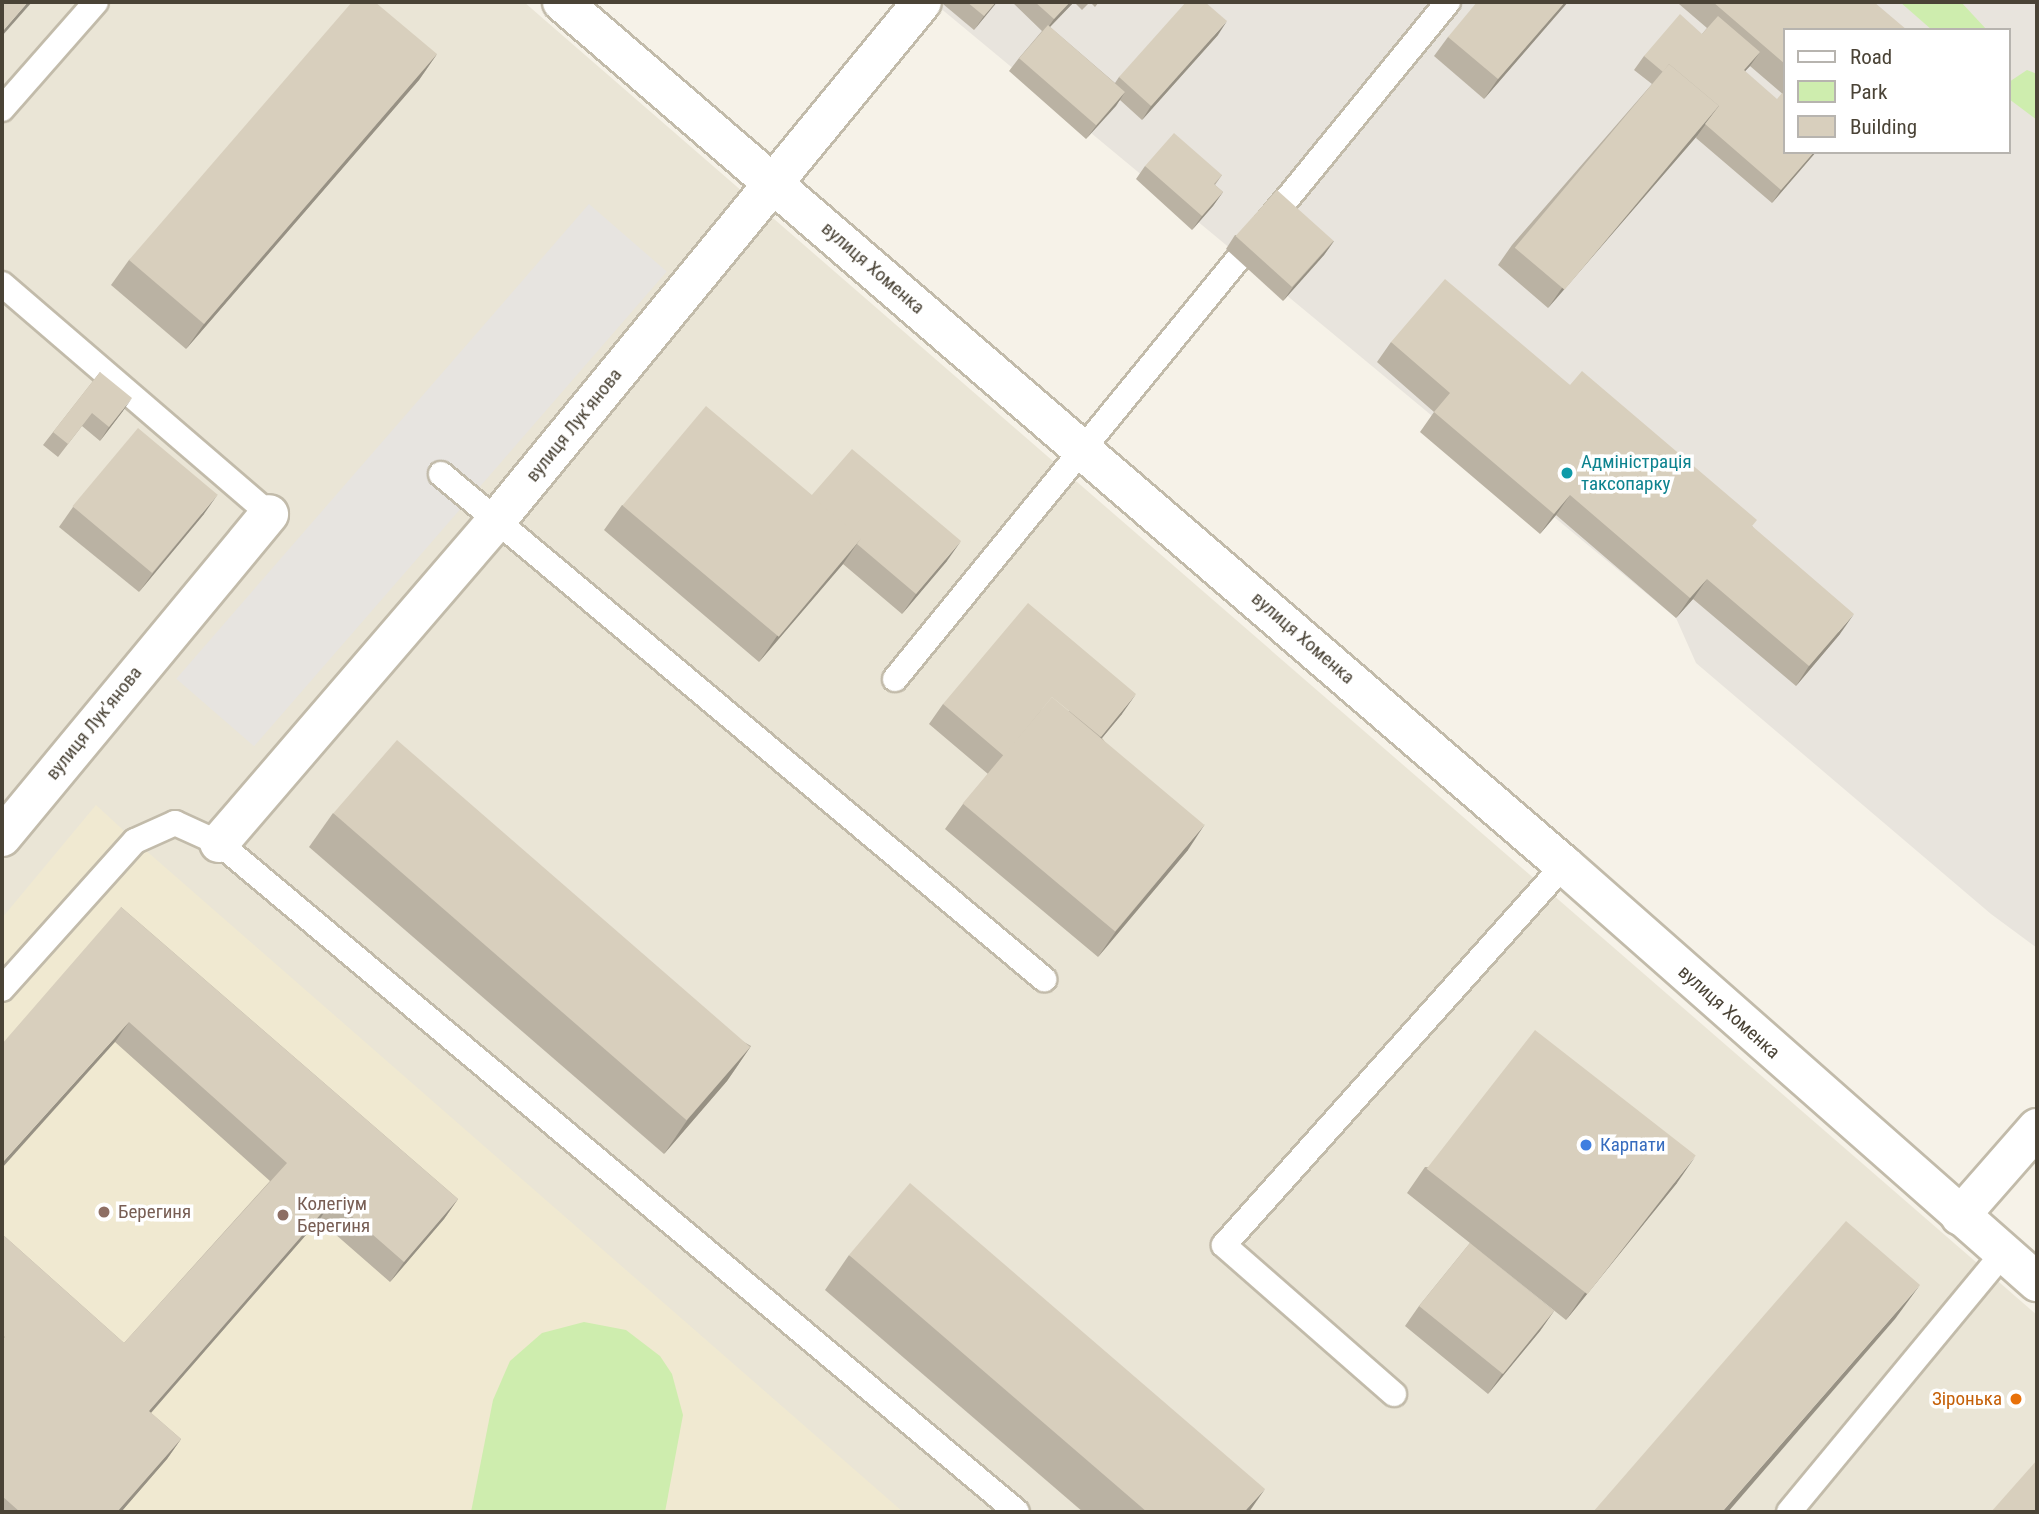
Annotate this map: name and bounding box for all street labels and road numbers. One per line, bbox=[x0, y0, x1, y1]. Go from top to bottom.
street label: вулиця Хоменка bbox=[817, 217, 929, 319]
street label: вулиця Лукʼянова bbox=[521, 364, 627, 486]
street label: вулиця Хоменка bbox=[1247, 587, 1359, 689]
street label: вулиця Лукʼянова bbox=[41, 662, 147, 784]
street label: вулиця Хоменка bbox=[1673, 960, 1785, 1064]

